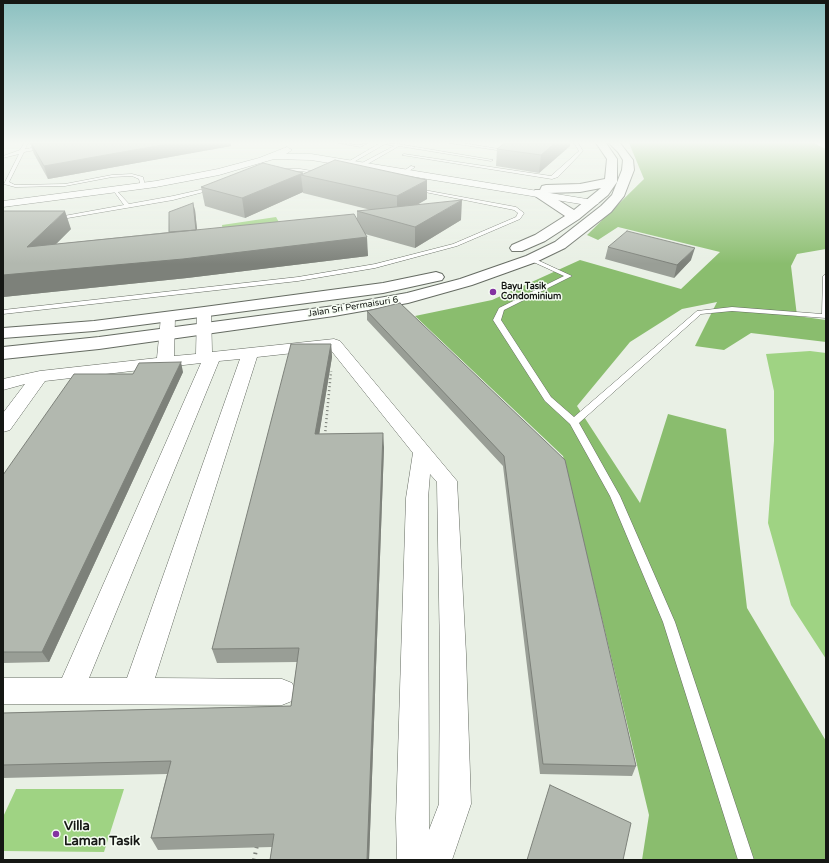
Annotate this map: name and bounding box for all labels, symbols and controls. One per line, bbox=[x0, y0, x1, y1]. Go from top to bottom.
place label: Bayu Tasik Condominium bbox=[501, 282, 561, 303]
marker: Bayu Tasik Condominium bbox=[488, 287, 498, 297]
street label: Jalan Sri Permaisuri 6 bbox=[307, 295, 399, 319]
place label: Villa Laman Tasik bbox=[64, 819, 140, 850]
marker: Villa Laman Tasik bbox=[51, 829, 61, 839]

